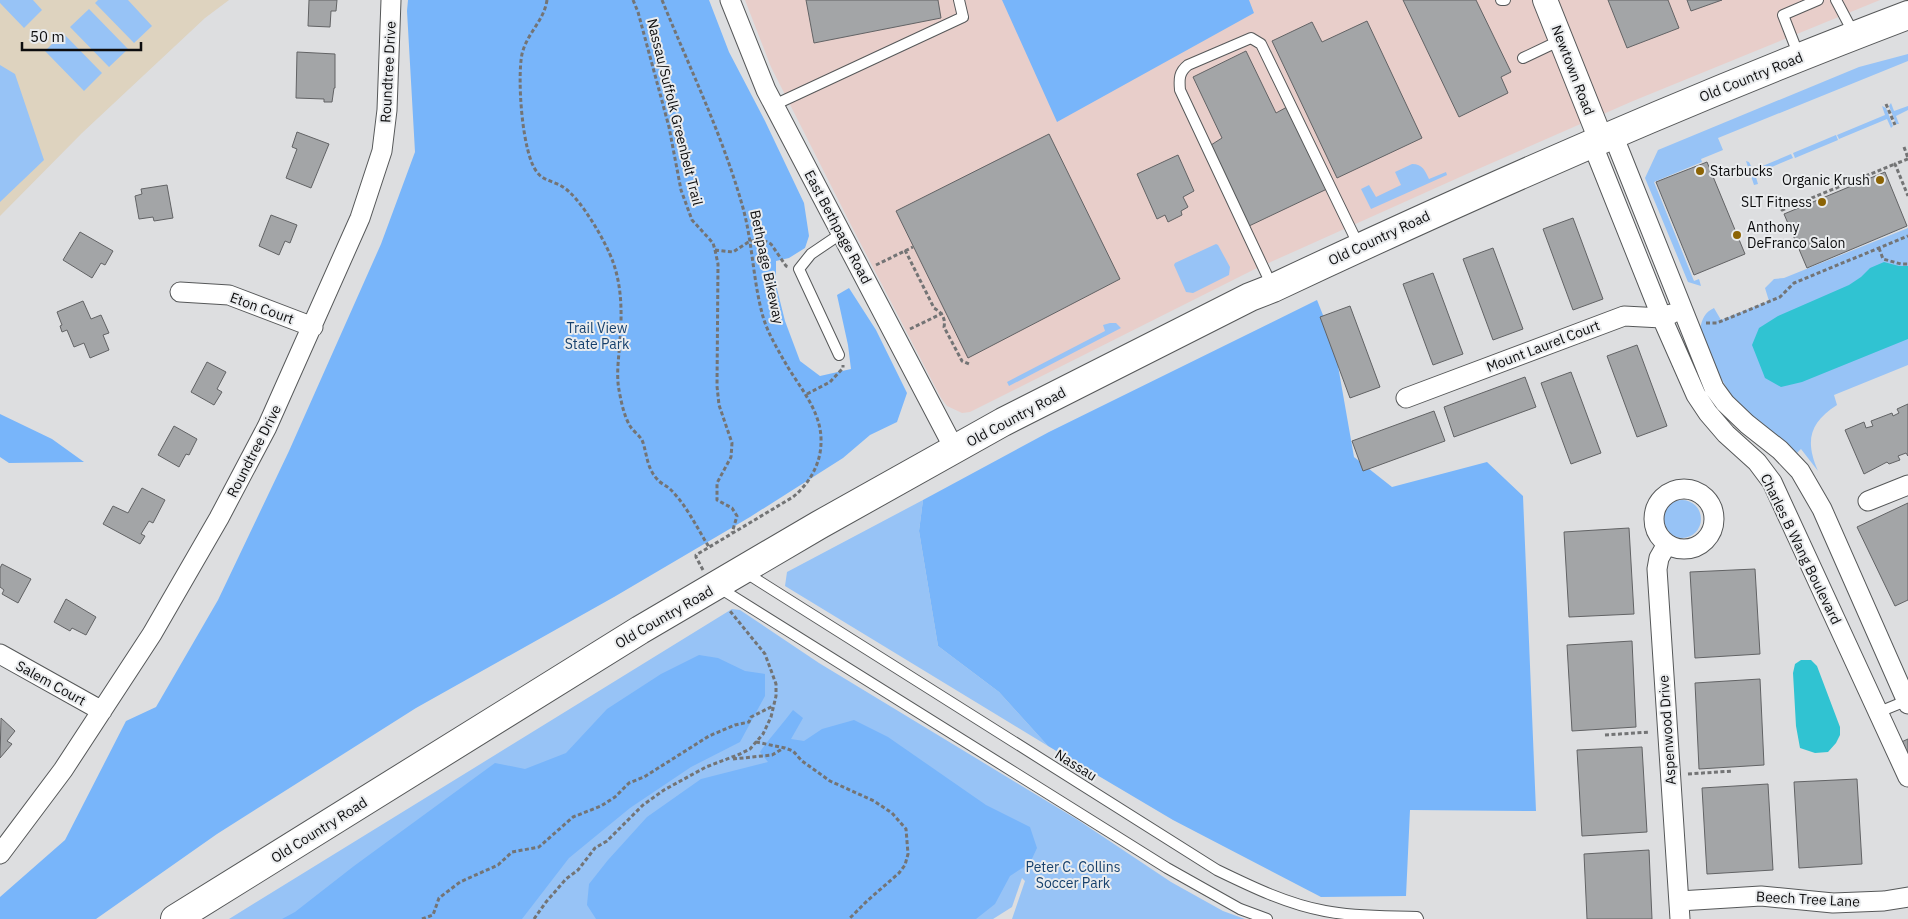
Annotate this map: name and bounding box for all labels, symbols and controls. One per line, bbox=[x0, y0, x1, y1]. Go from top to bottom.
street label: Nassau/Suffolk Greenbelt Trail bbox=[643, 17, 707, 208]
scale bar bbox=[22, 20, 141, 52]
street label: Roundtree Drive bbox=[376, 20, 400, 123]
street label: Newtown Road bbox=[1548, 22, 1598, 118]
text: 50 m bbox=[30, 27, 65, 46]
street label: Old Country Road bbox=[1697, 48, 1805, 106]
place label: Starbucks bbox=[1710, 162, 1773, 180]
marker: Starbucks bbox=[1694, 165, 1706, 177]
street label: East Bethpage Road bbox=[800, 167, 876, 287]
place label: Organic Krush bbox=[1782, 171, 1870, 189]
marker: Organic Krush bbox=[1874, 174, 1886, 186]
place label: SLT Fitness bbox=[1741, 193, 1812, 211]
marker: SLT Fitness bbox=[1816, 196, 1828, 208]
street label: Old Country Road bbox=[1325, 207, 1433, 269]
street label: Bethpage Bikeway bbox=[746, 208, 788, 326]
place label: Anthony DeFranco Salon bbox=[1747, 218, 1845, 252]
marker: Anthony DeFranco Salon bbox=[1731, 229, 1743, 241]
street label: Eton Court bbox=[228, 288, 296, 328]
street label: Mount Laurel Court bbox=[1484, 316, 1602, 376]
park label: Trail View State Park bbox=[565, 319, 630, 353]
street label: Old Country Road bbox=[963, 383, 1069, 451]
street label: Roundtree Drive bbox=[223, 401, 285, 500]
street label: Charles B Wang Boulevard bbox=[1757, 471, 1845, 627]
street label: Old Country Road bbox=[612, 582, 716, 652]
street label: Salem Court bbox=[13, 656, 89, 710]
street label: Aspenwood Drive bbox=[1654, 674, 1680, 785]
street label: Nassau bbox=[1052, 745, 1100, 785]
street label: Old Country Road bbox=[267, 793, 371, 867]
park label: Peter C. Collins Soccer Park bbox=[1025, 858, 1121, 892]
street label: Beech Tree Lane bbox=[1756, 887, 1861, 911]

